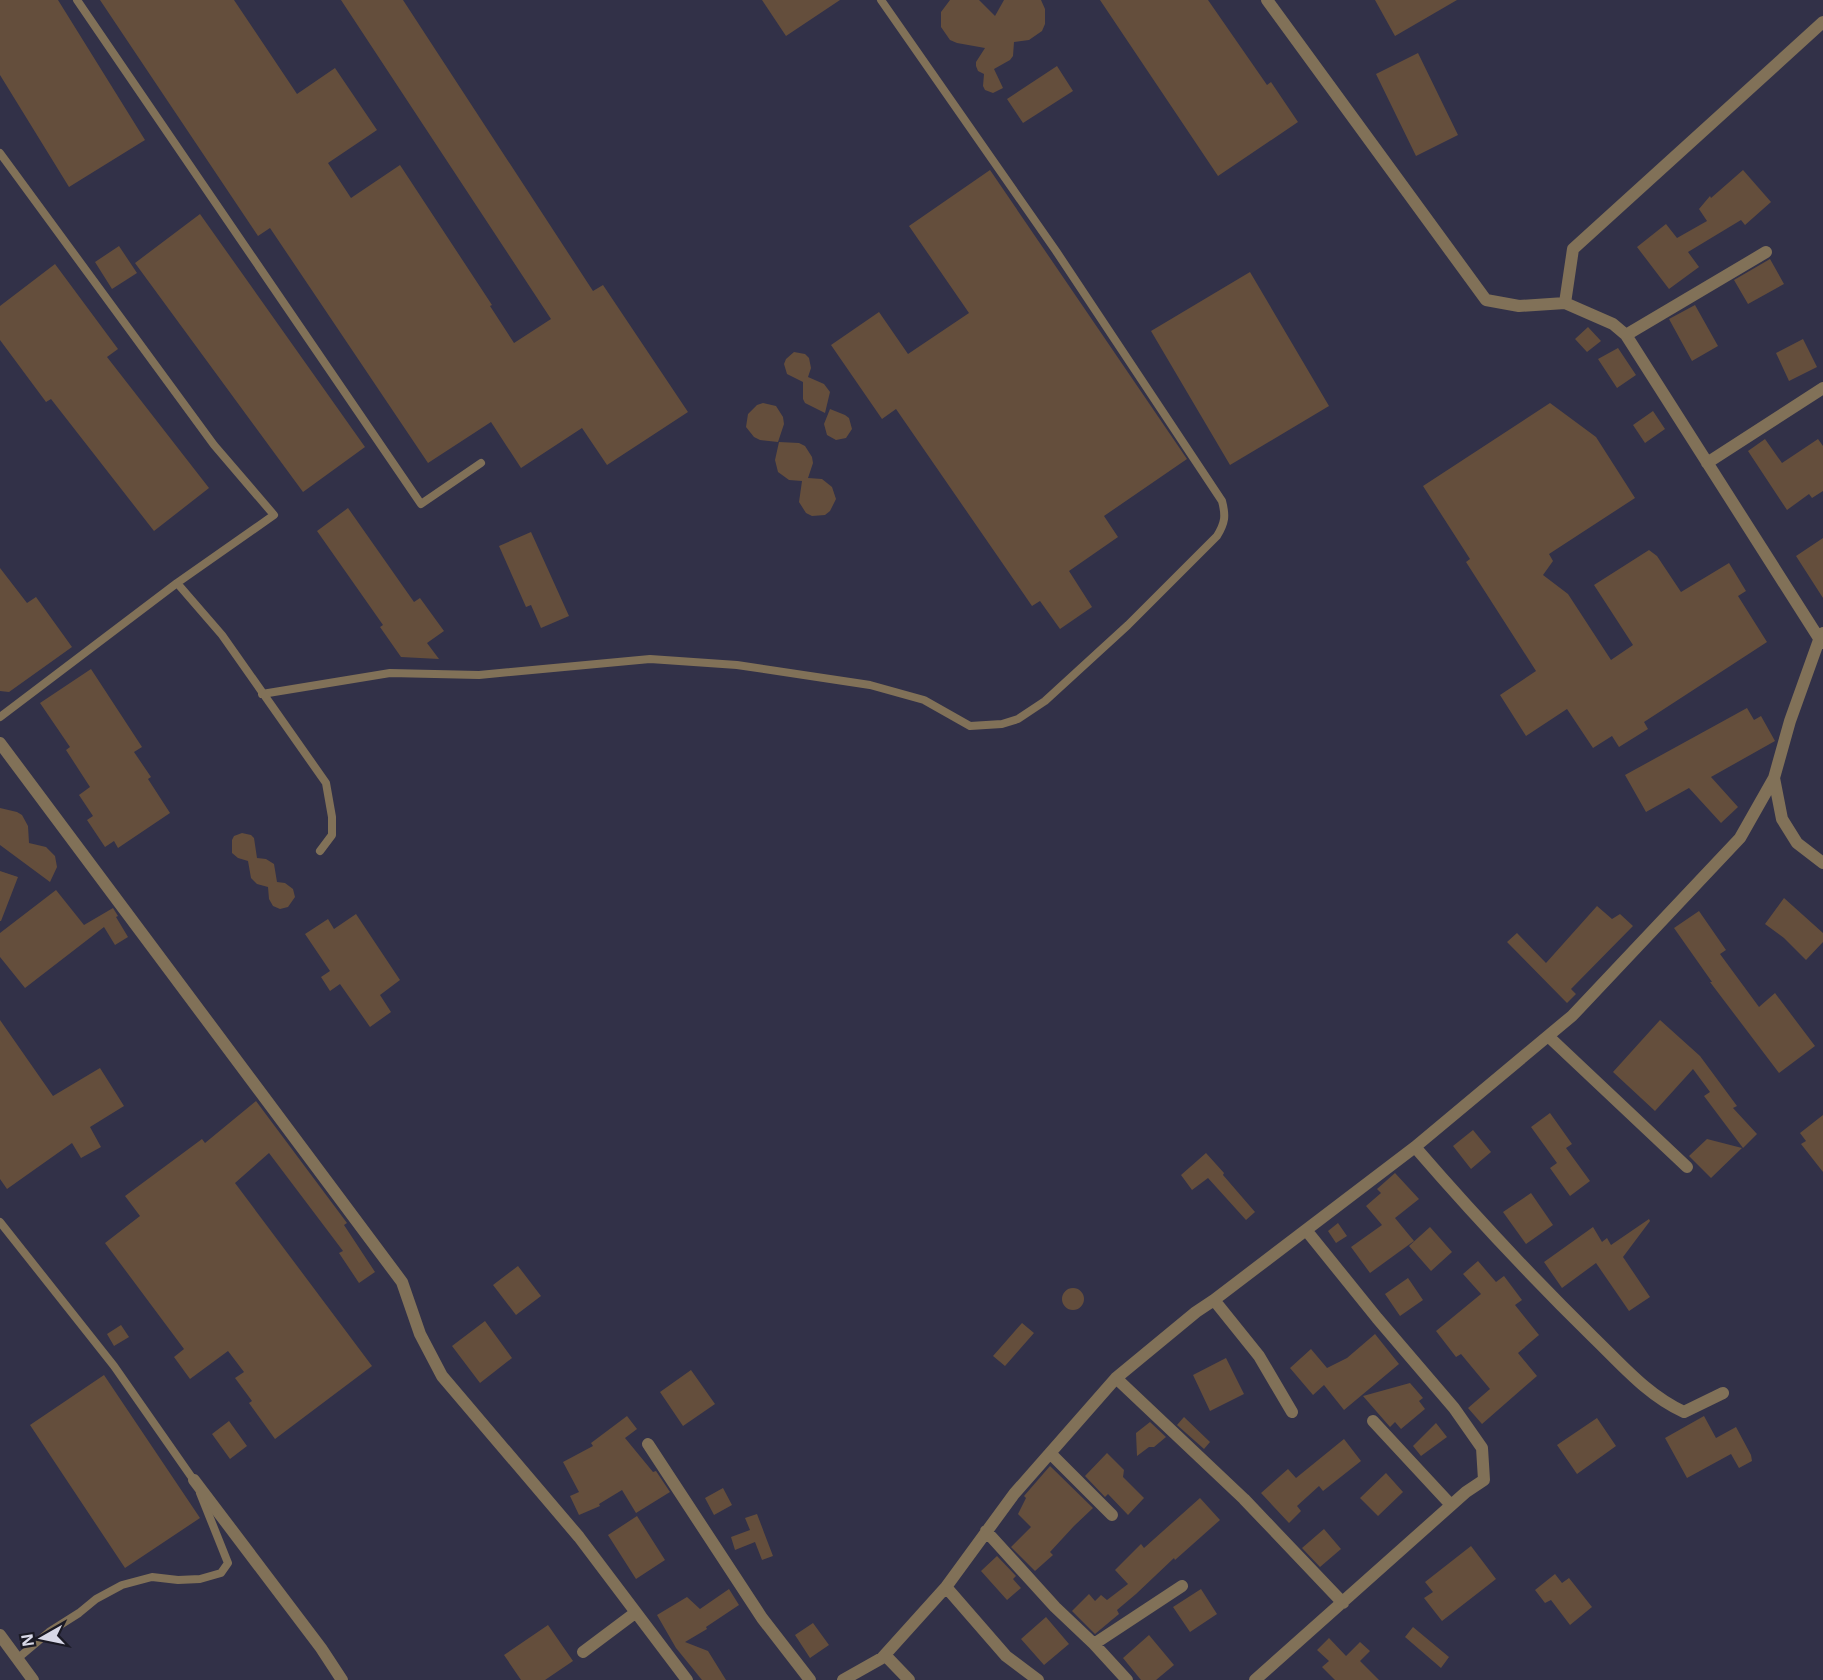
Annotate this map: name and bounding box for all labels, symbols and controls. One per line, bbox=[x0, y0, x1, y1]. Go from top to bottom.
north arrow bbox=[12, 1608, 72, 1668]
text: N bbox=[15, 1632, 39, 1648]

